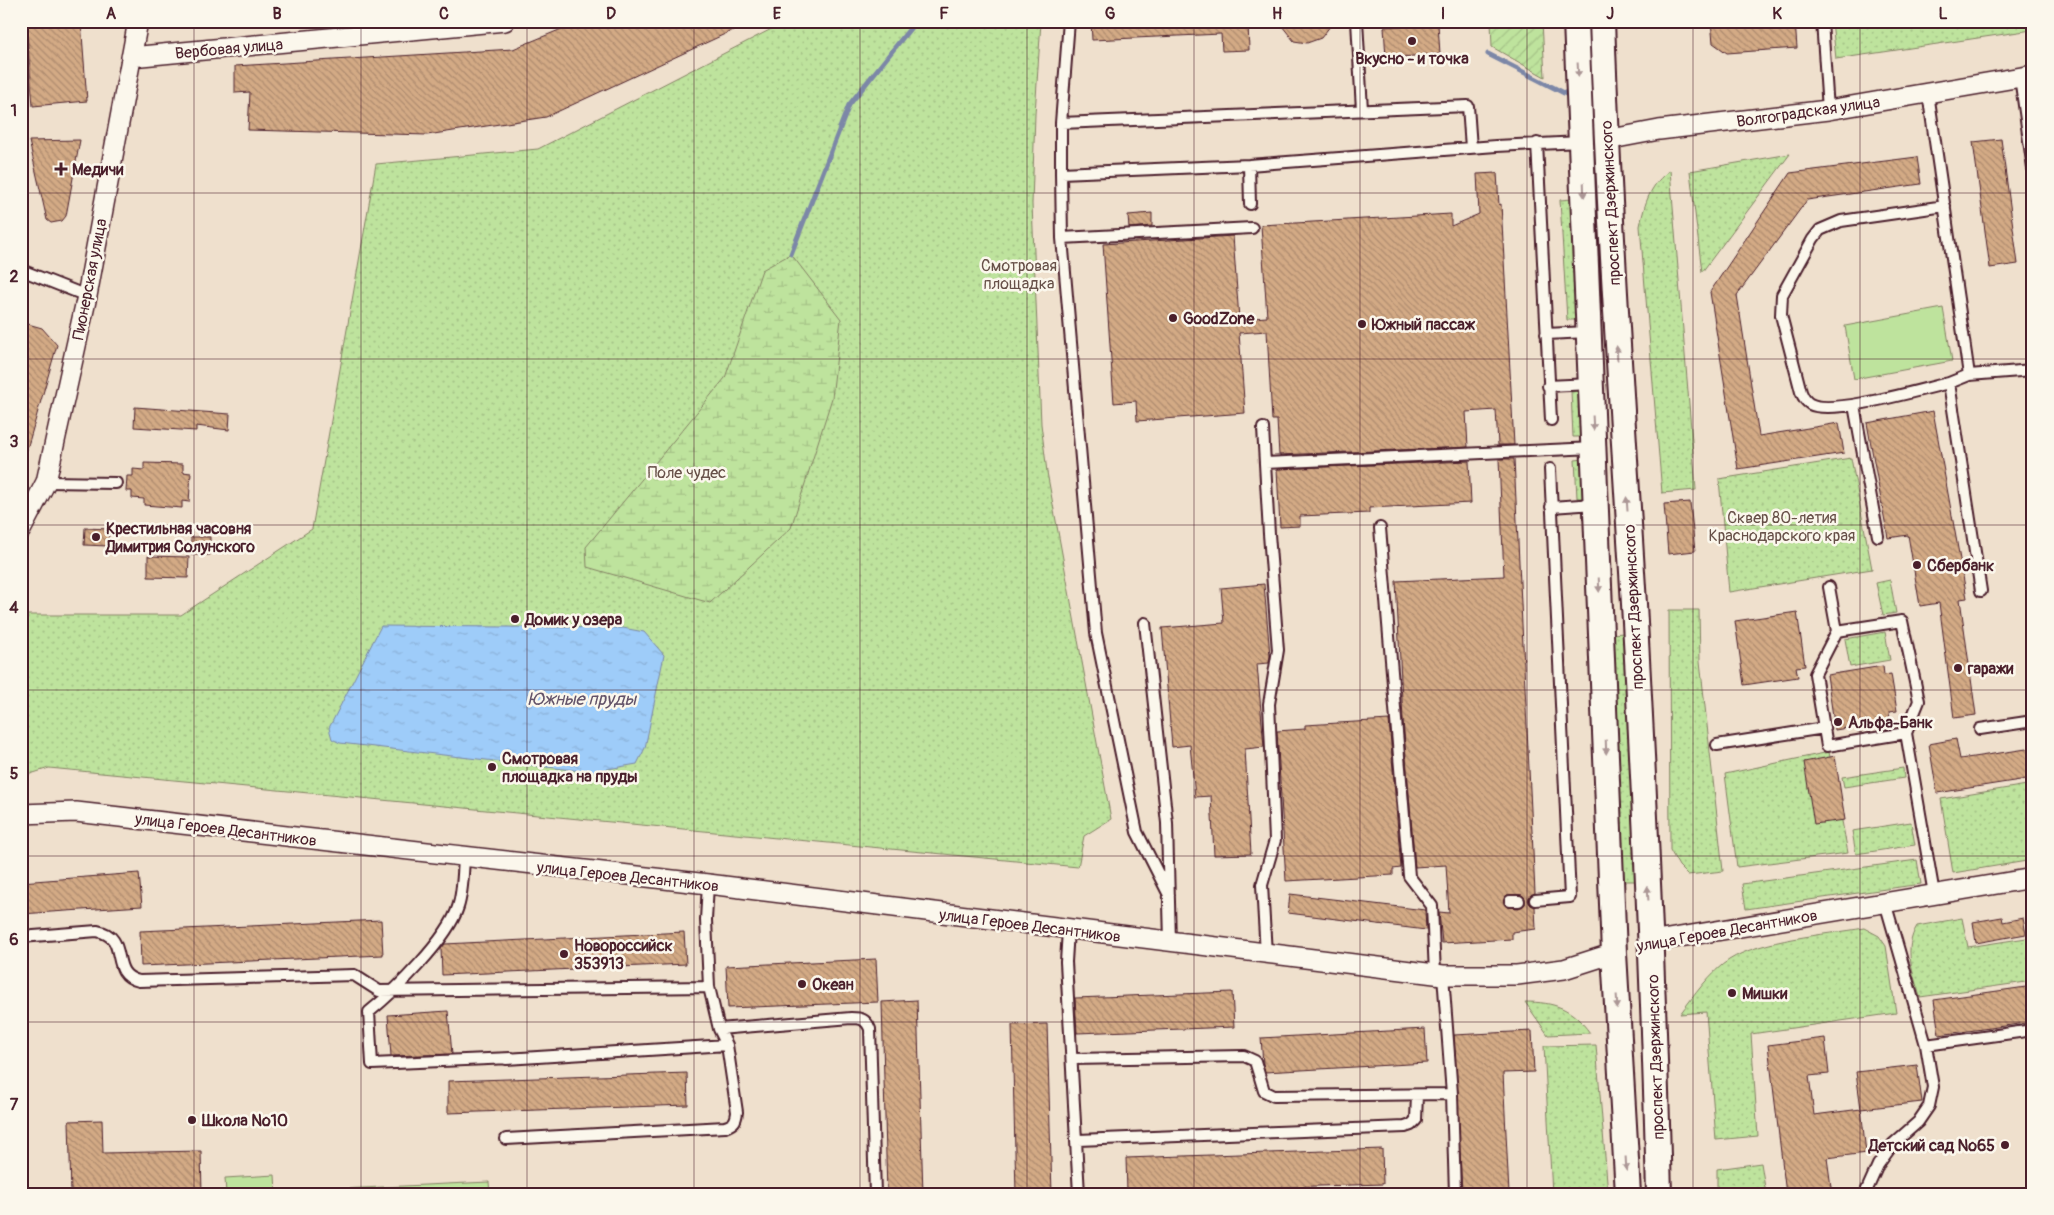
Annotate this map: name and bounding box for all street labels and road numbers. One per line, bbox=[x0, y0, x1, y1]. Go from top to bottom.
street label: Вербовая улица bbox=[174, 34, 284, 64]
street label: Волгоградская улица bbox=[1735, 92, 1881, 132]
street label: проспект Дзержинского bbox=[1597, 119, 1625, 286]
street label: Пионерская улица bbox=[68, 217, 112, 342]
street label: проспект Дзержинского bbox=[1620, 523, 1648, 690]
street label: улица Героев Десантников bbox=[133, 809, 318, 851]
street label: улица Героев Десантников bbox=[535, 857, 720, 897]
street label: улица Героев Десантников bbox=[937, 905, 1122, 947]
street label: улица Героев Десантников bbox=[1634, 905, 1819, 957]
street label: проспект Дзержинского bbox=[1643, 974, 1669, 1140]

